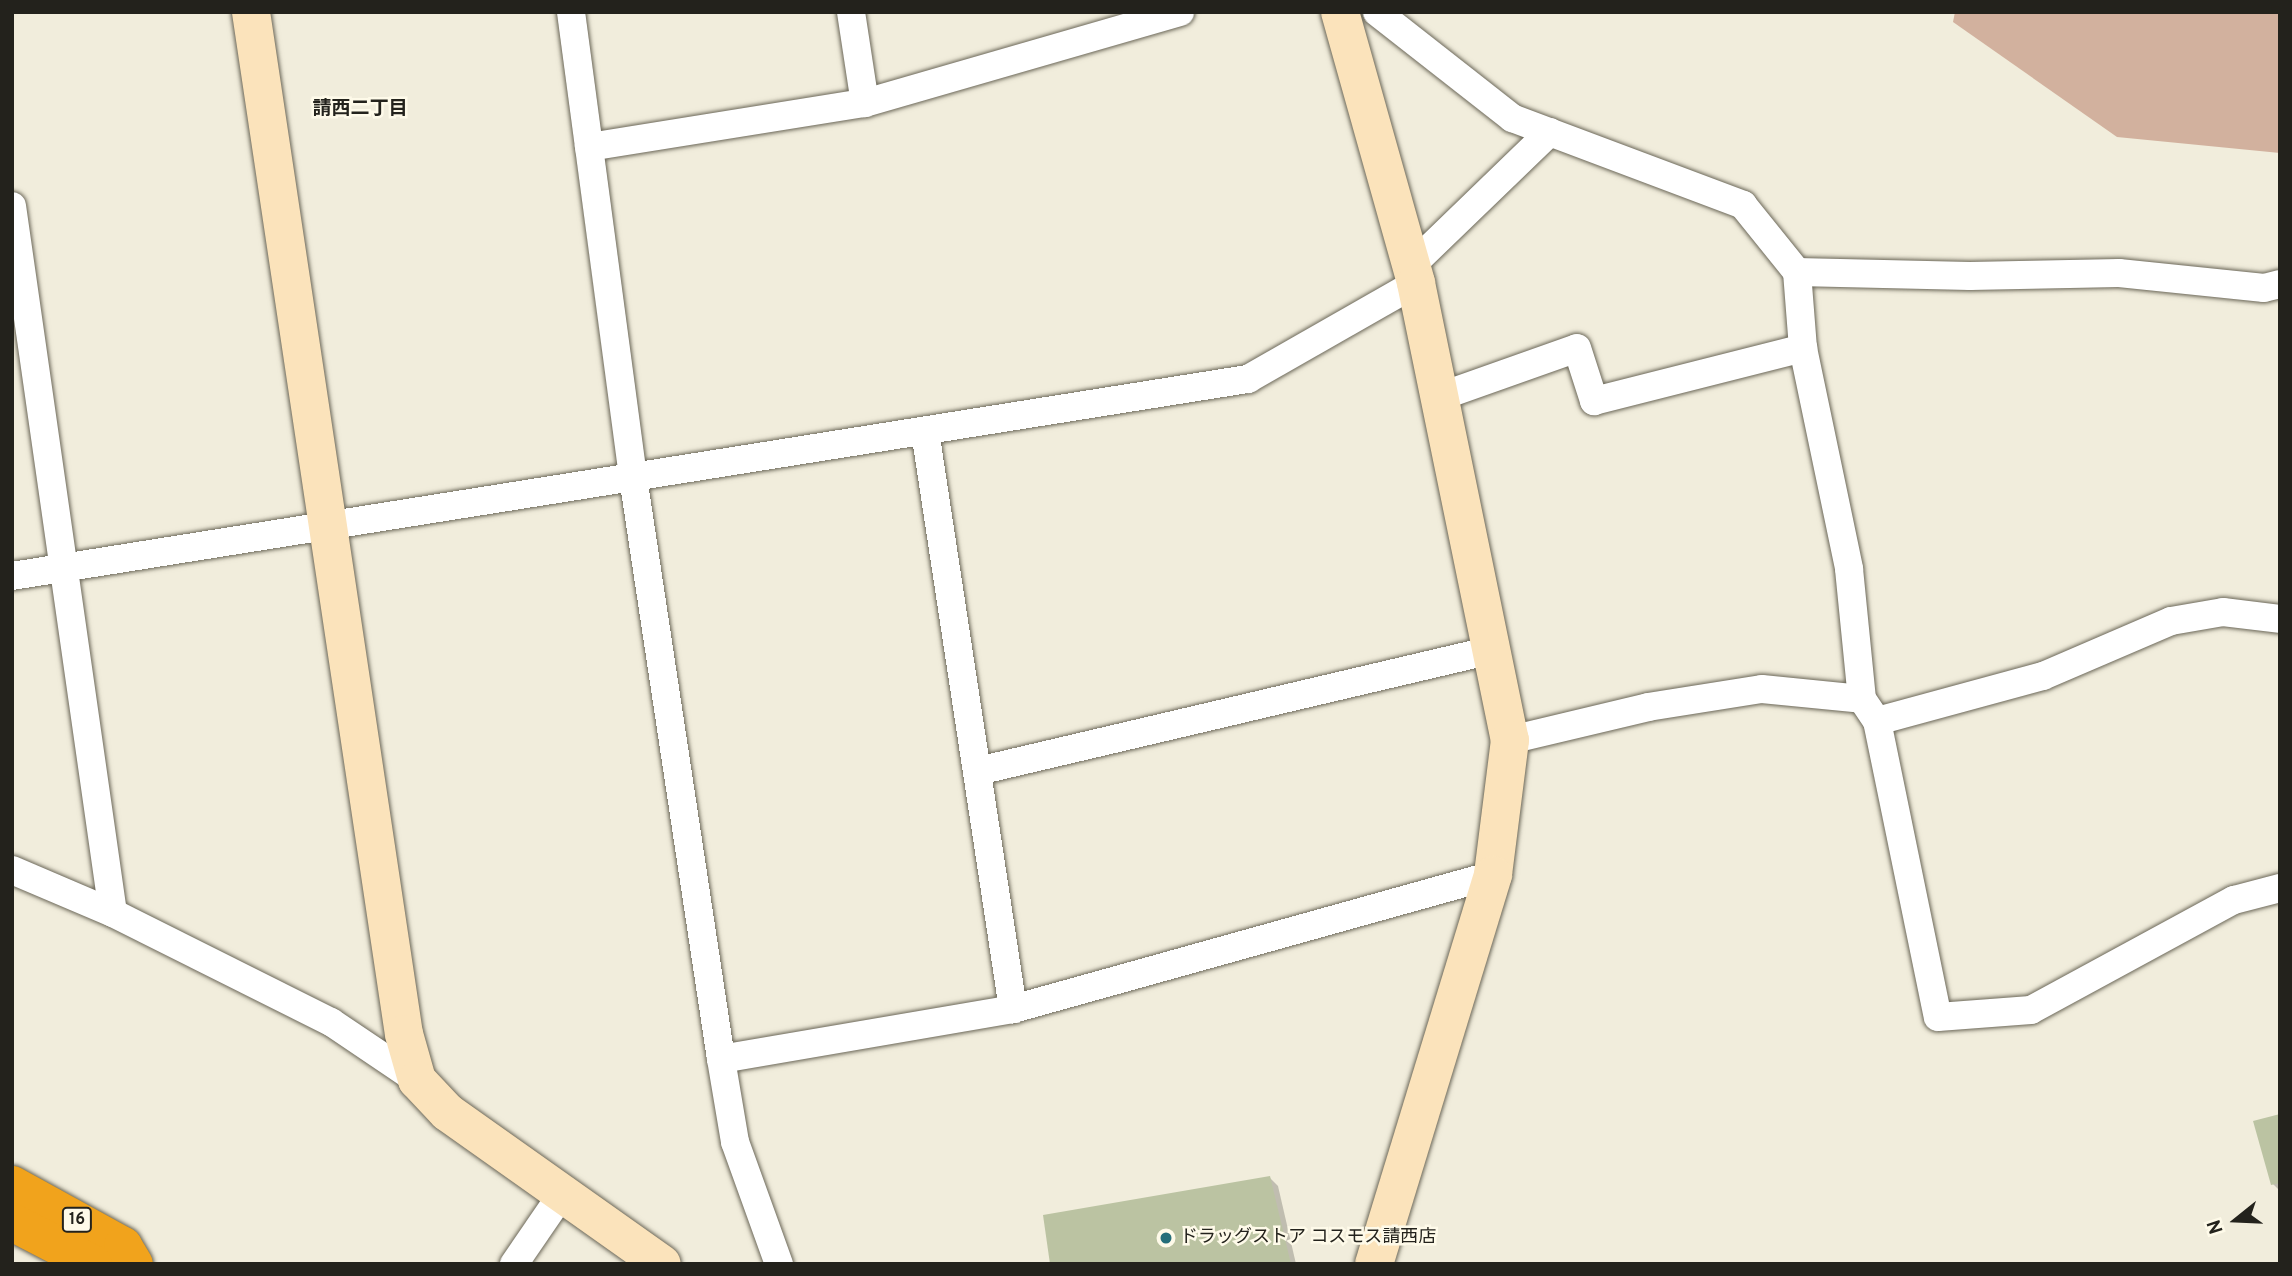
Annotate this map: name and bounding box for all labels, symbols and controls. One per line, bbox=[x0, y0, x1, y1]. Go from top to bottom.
district label: 請西二丁目 bbox=[313, 99, 407, 121]
north arrow bbox=[2201, 1185, 2271, 1255]
road number: 16 bbox=[61, 1208, 93, 1232]
text: N bbox=[2203, 1216, 2230, 1237]
place label: ドラッグストア コスモス請西店 bbox=[1180, 1227, 1436, 1249]
marker: ドラッグストア コスモス請西店 bbox=[1158, 1230, 1174, 1246]

